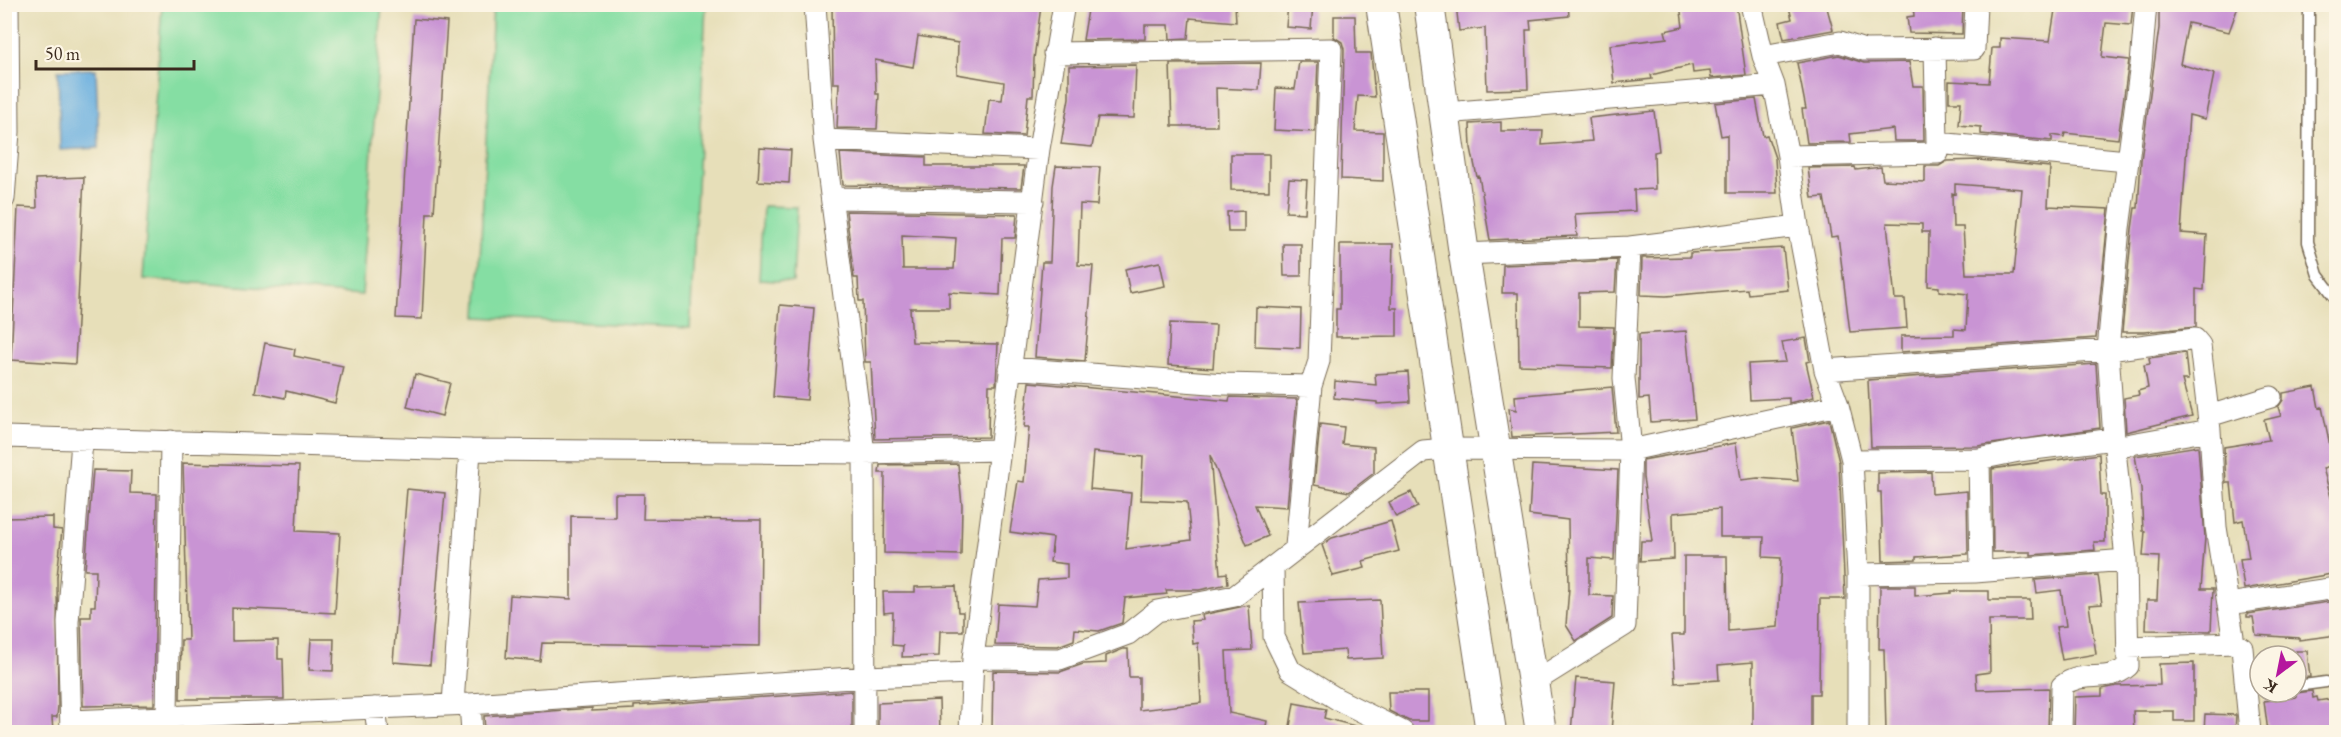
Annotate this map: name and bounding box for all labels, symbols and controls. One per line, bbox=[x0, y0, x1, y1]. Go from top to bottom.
scale bar bbox=[36, 33, 194, 71]
text: 50 m bbox=[45, 42, 80, 65]
north arrow bbox=[2248, 644, 2308, 704]
text: K bbox=[2259, 674, 2281, 698]

